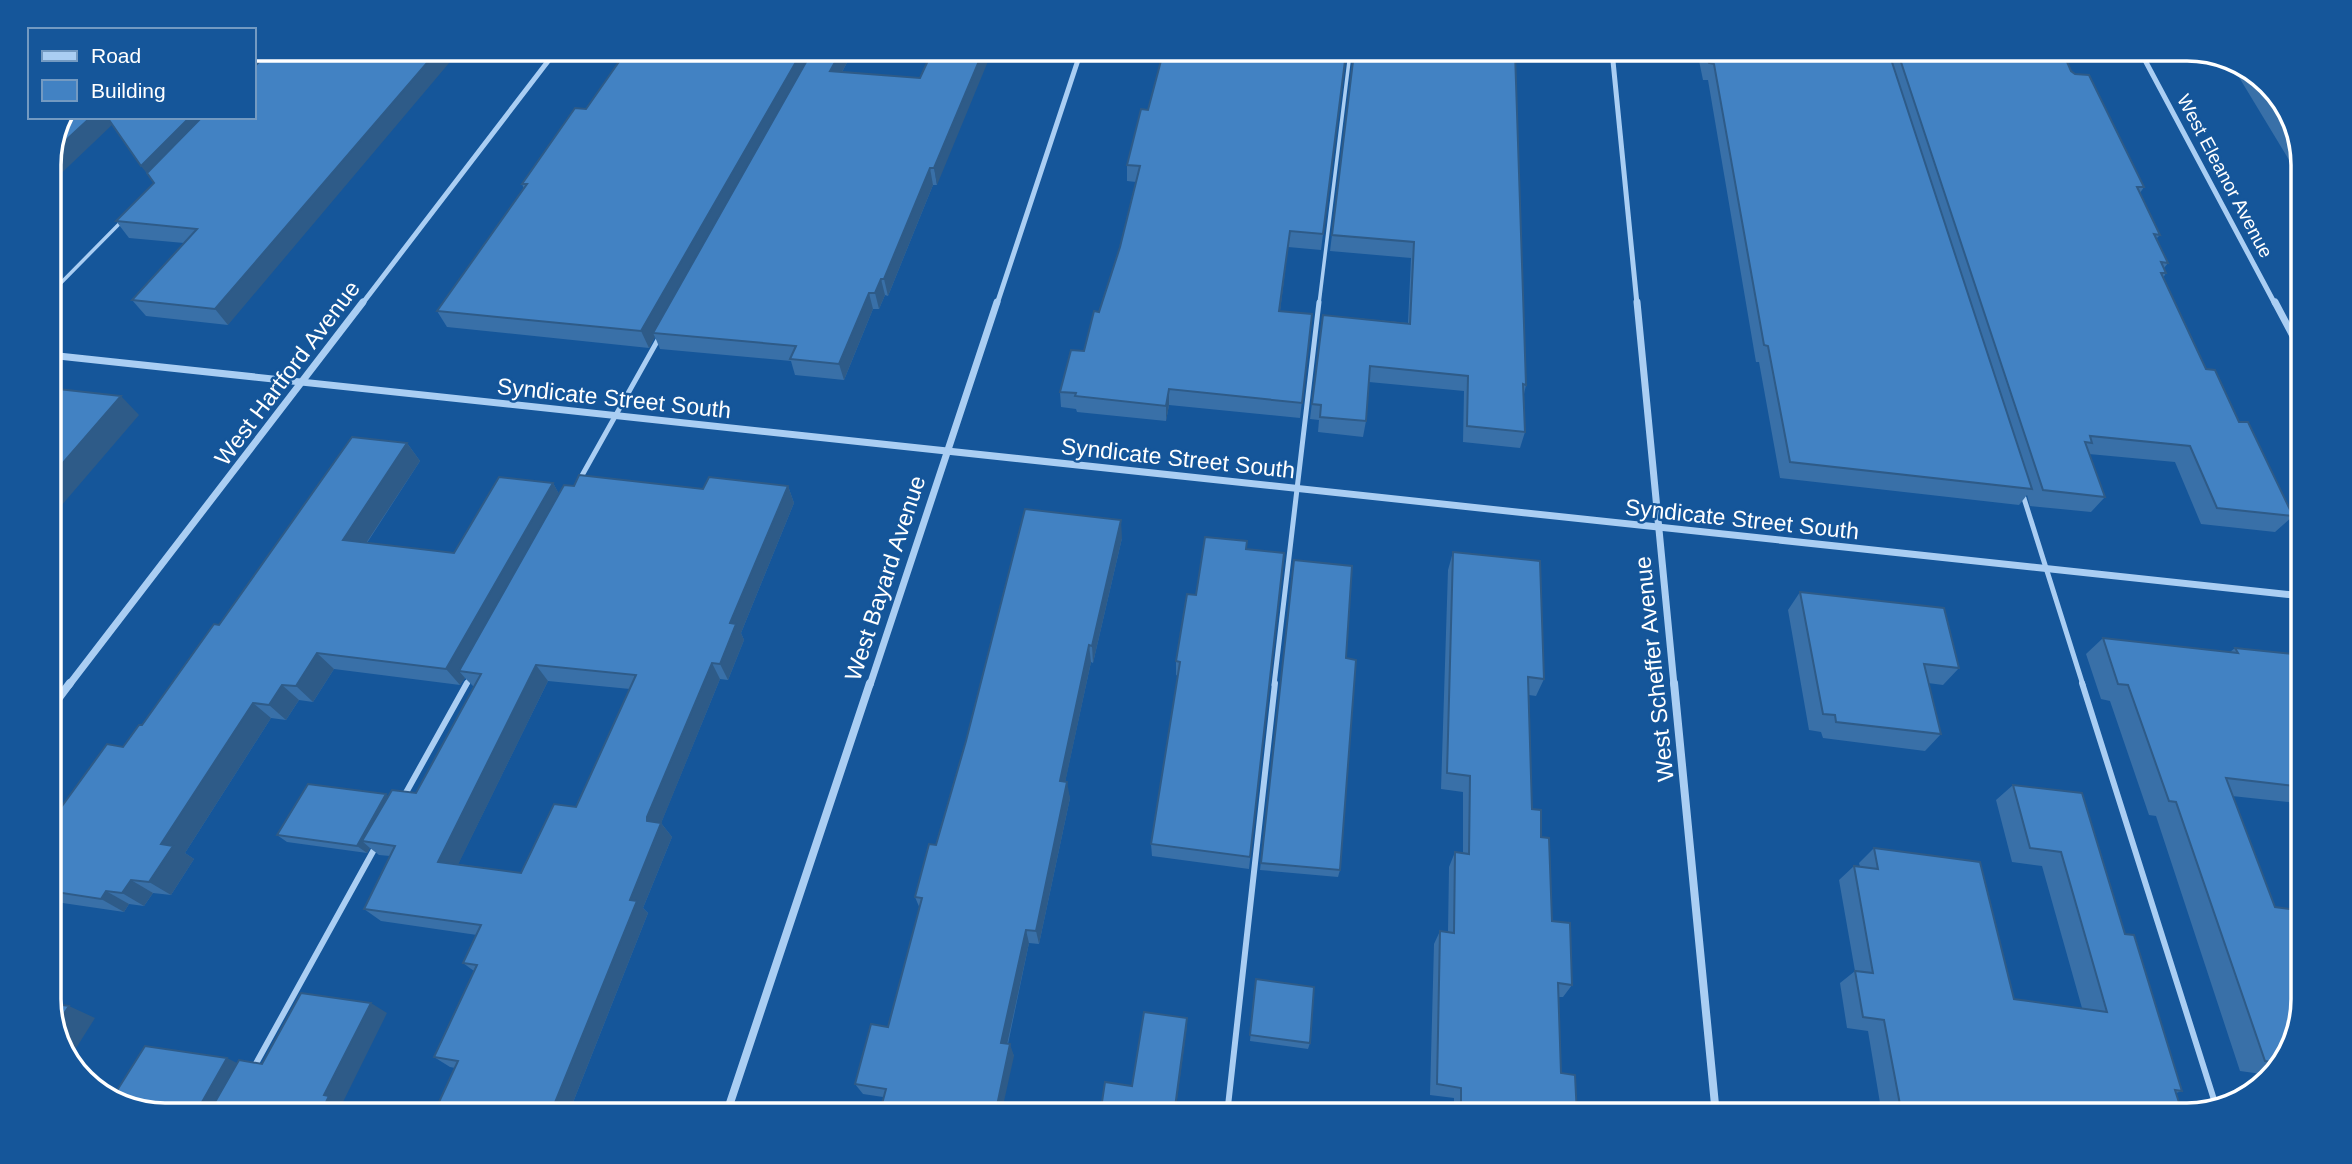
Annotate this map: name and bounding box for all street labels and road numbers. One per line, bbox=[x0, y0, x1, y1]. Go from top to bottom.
street label: West Eleanor Avenue bbox=[2173, 91, 2277, 261]
street label: West Hartford Avenue bbox=[209, 276, 365, 470]
street label: Syndicate Street South bbox=[496, 373, 732, 423]
street label: Syndicate Street South bbox=[1060, 433, 1296, 483]
street label: West Bayard Avenue bbox=[840, 472, 930, 684]
street label: Syndicate Street South bbox=[1624, 494, 1860, 544]
street label: West Scheffer Avenue bbox=[1629, 555, 1679, 783]

